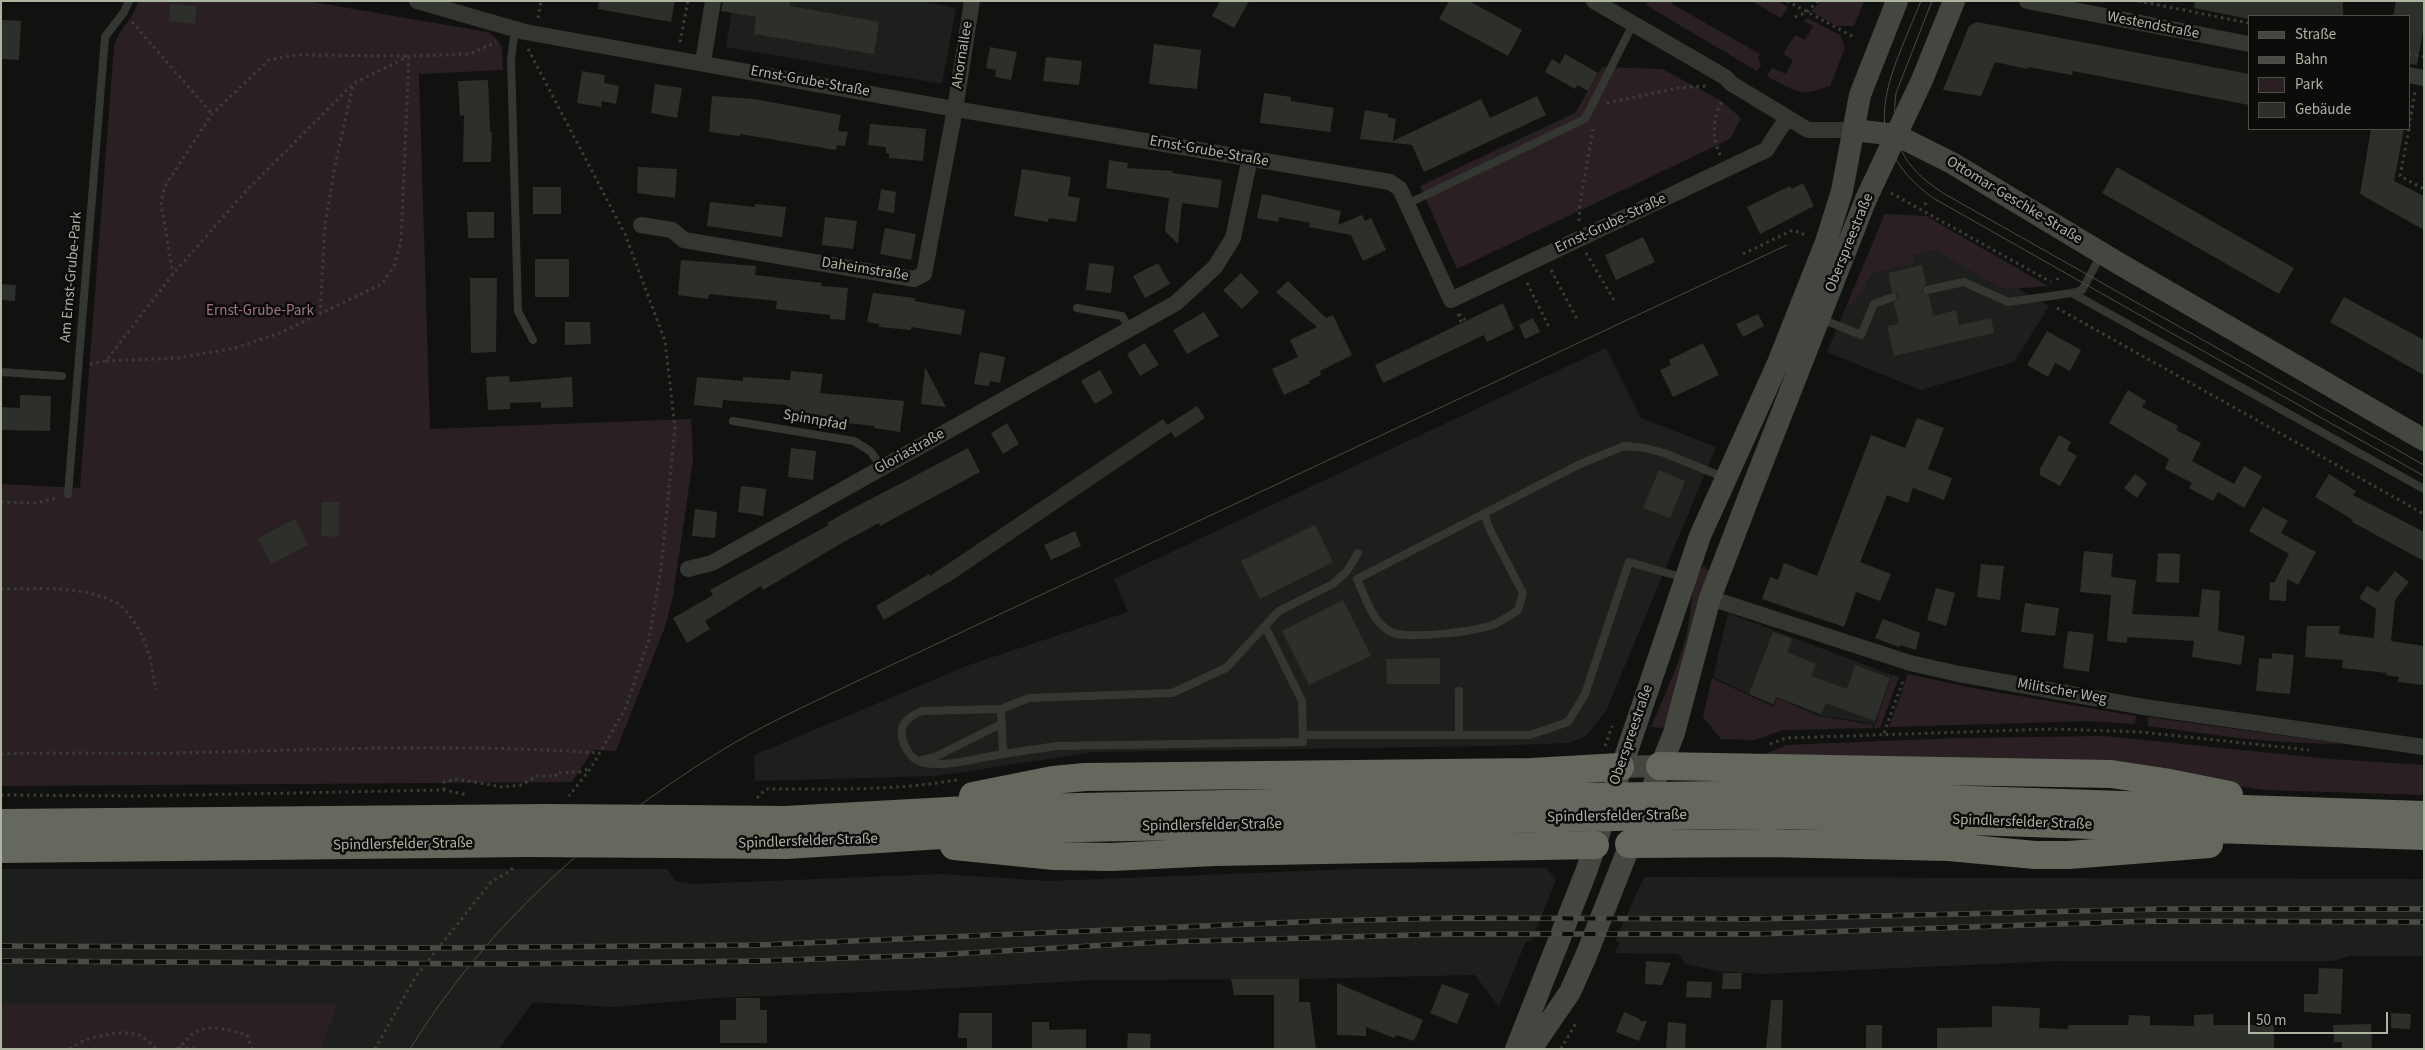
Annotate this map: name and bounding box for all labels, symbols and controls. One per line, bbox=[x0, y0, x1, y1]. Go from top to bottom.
street label: Westendstraße bbox=[2105, 8, 2201, 44]
legend bbox=[2248, 15, 2410, 130]
street label: Ahornallee bbox=[949, 20, 977, 90]
text: Straße bbox=[2295, 24, 2336, 45]
text: Bahn bbox=[2295, 49, 2328, 70]
street label: Ernst-Grube-Straße bbox=[749, 63, 871, 101]
text: Park bbox=[2295, 74, 2323, 95]
text: Gebäude bbox=[2295, 99, 2351, 120]
street label: Ernst-Grube-Straße bbox=[1148, 133, 1270, 171]
street label: Ottomar-Geschke-Straße bbox=[1943, 153, 2085, 249]
street label: Ernst-Grube-Straße bbox=[1552, 190, 1670, 258]
street label: Oberspreestraße bbox=[1822, 191, 1878, 295]
street label: Am Ernst-Grube-Park bbox=[57, 211, 87, 343]
street label: Daheimstraße bbox=[820, 254, 910, 286]
park label: Ernst-Grube-Park bbox=[206, 303, 314, 321]
street label: Spinnpfad bbox=[782, 407, 848, 435]
street label: Gloriastraße bbox=[872, 425, 948, 479]
street label: Militscher Weg bbox=[2016, 675, 2108, 709]
street label: Oberspreestraße bbox=[1606, 682, 1658, 788]
street label: Spindlersfelder Straße bbox=[1547, 807, 1687, 827]
street label: Spindlersfelder Straße bbox=[1952, 812, 2092, 834]
street label: Spindlersfelder Straße bbox=[1142, 816, 1282, 836]
street label: Spindlersfelder Straße bbox=[738, 831, 878, 853]
street label: Spindlersfelder Straße bbox=[333, 835, 473, 855]
scale bar bbox=[2250, 1002, 2390, 1034]
text: 50 m bbox=[2256, 1010, 2286, 1031]

